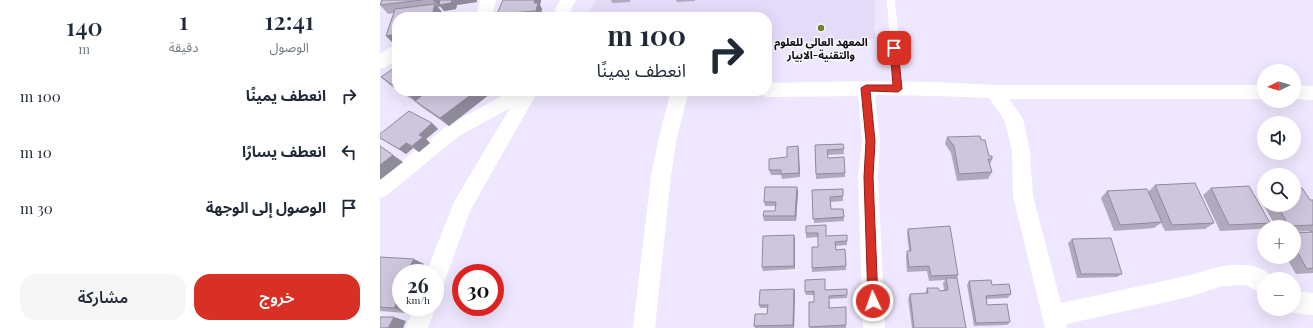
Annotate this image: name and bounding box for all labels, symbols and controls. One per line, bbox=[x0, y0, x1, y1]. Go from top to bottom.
text: 1 bbox=[179, 4, 188, 36]
text: 12:41 bbox=[264, 4, 314, 36]
text: 140 bbox=[66, 10, 103, 42]
text: 100 m bbox=[607, 16, 686, 53]
marker: المعهد العالي للعلوم والتقنية-الابيار bbox=[816, 23, 826, 33]
icon: right bbox=[700, 28, 752, 80]
pin bbox=[877, 31, 911, 65]
place label: المعهد العالي للعلوم والتقنية-الابيار bbox=[774, 34, 868, 62]
icon: arrive bbox=[883, 37, 905, 59]
text: دقيقة bbox=[169, 38, 198, 55]
text: الوصول bbox=[269, 38, 309, 55]
text: m bbox=[79, 40, 90, 57]
text: انعطف يمينًا bbox=[597, 58, 686, 82]
north arrow bbox=[1257, 64, 1301, 108]
map controls bbox=[1257, 64, 1301, 316]
text: انعطف يمينًا bbox=[246, 85, 326, 105]
icon: right bbox=[338, 85, 360, 107]
text: 100 m bbox=[20, 86, 61, 106]
button: sound bbox=[1257, 116, 1301, 160]
text: انعطف يسارًا bbox=[242, 141, 326, 161]
icon: left bbox=[338, 141, 360, 163]
text: 10 m bbox=[20, 142, 52, 162]
button: search bbox=[1257, 168, 1301, 212]
text: الوصول إلى الوجهة bbox=[206, 197, 326, 217]
icon: arrive bbox=[338, 197, 360, 219]
text: 30 m bbox=[20, 198, 53, 218]
button: + bbox=[1257, 220, 1301, 264]
speed limit sign: 30 bbox=[452, 264, 504, 316]
text: 26 bbox=[407, 271, 429, 298]
button: − bbox=[1257, 272, 1301, 316]
button: مشاركة bbox=[20, 274, 186, 320]
button: خروج bbox=[194, 274, 360, 320]
position arrow bbox=[852, 280, 894, 322]
text: km/h bbox=[406, 293, 430, 307]

